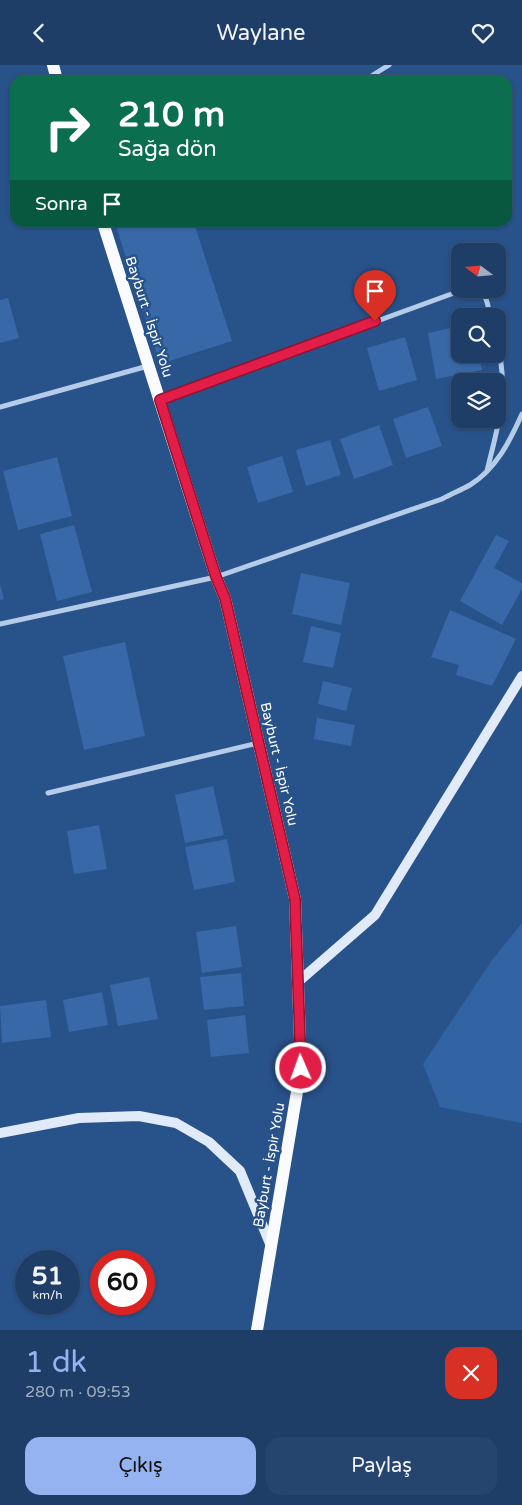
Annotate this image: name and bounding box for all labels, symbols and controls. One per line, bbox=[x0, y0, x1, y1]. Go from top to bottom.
icon: back bbox=[25, 19, 53, 47]
icon: heart bbox=[469, 19, 497, 47]
text: Waylane bbox=[216, 20, 306, 46]
text: 210 m bbox=[118, 94, 225, 136]
icon: right bbox=[35, 95, 100, 160]
text: Sağa dön bbox=[118, 136, 217, 162]
icon: arrive bbox=[98, 190, 126, 218]
text: Sonra bbox=[35, 193, 88, 215]
north arrow bbox=[451, 243, 506, 297]
map controls bbox=[451, 243, 506, 428]
street label: Bayburt - İspir Yolu bbox=[121, 254, 177, 380]
pin bbox=[354, 270, 396, 321]
icon: arrive bbox=[361, 277, 389, 305]
button: search bbox=[451, 308, 506, 363]
button: layers bbox=[451, 373, 506, 428]
street label: Bayburt - İspir Yolu bbox=[257, 701, 301, 827]
position arrow bbox=[274, 1041, 326, 1093]
street label: Bayburt - İspir Yolu bbox=[250, 1101, 288, 1229]
speed limit sign: 60 bbox=[90, 1250, 155, 1315]
text: 51 bbox=[32, 1261, 63, 1291]
text: km/h bbox=[32, 1288, 63, 1302]
text: 1 dk bbox=[25, 1344, 87, 1381]
button: close bbox=[445, 1347, 497, 1399]
text: 280 m · 09:53 bbox=[25, 1382, 131, 1402]
button: Çıkış bbox=[25, 1437, 256, 1495]
button: Paylaş bbox=[266, 1437, 497, 1495]

